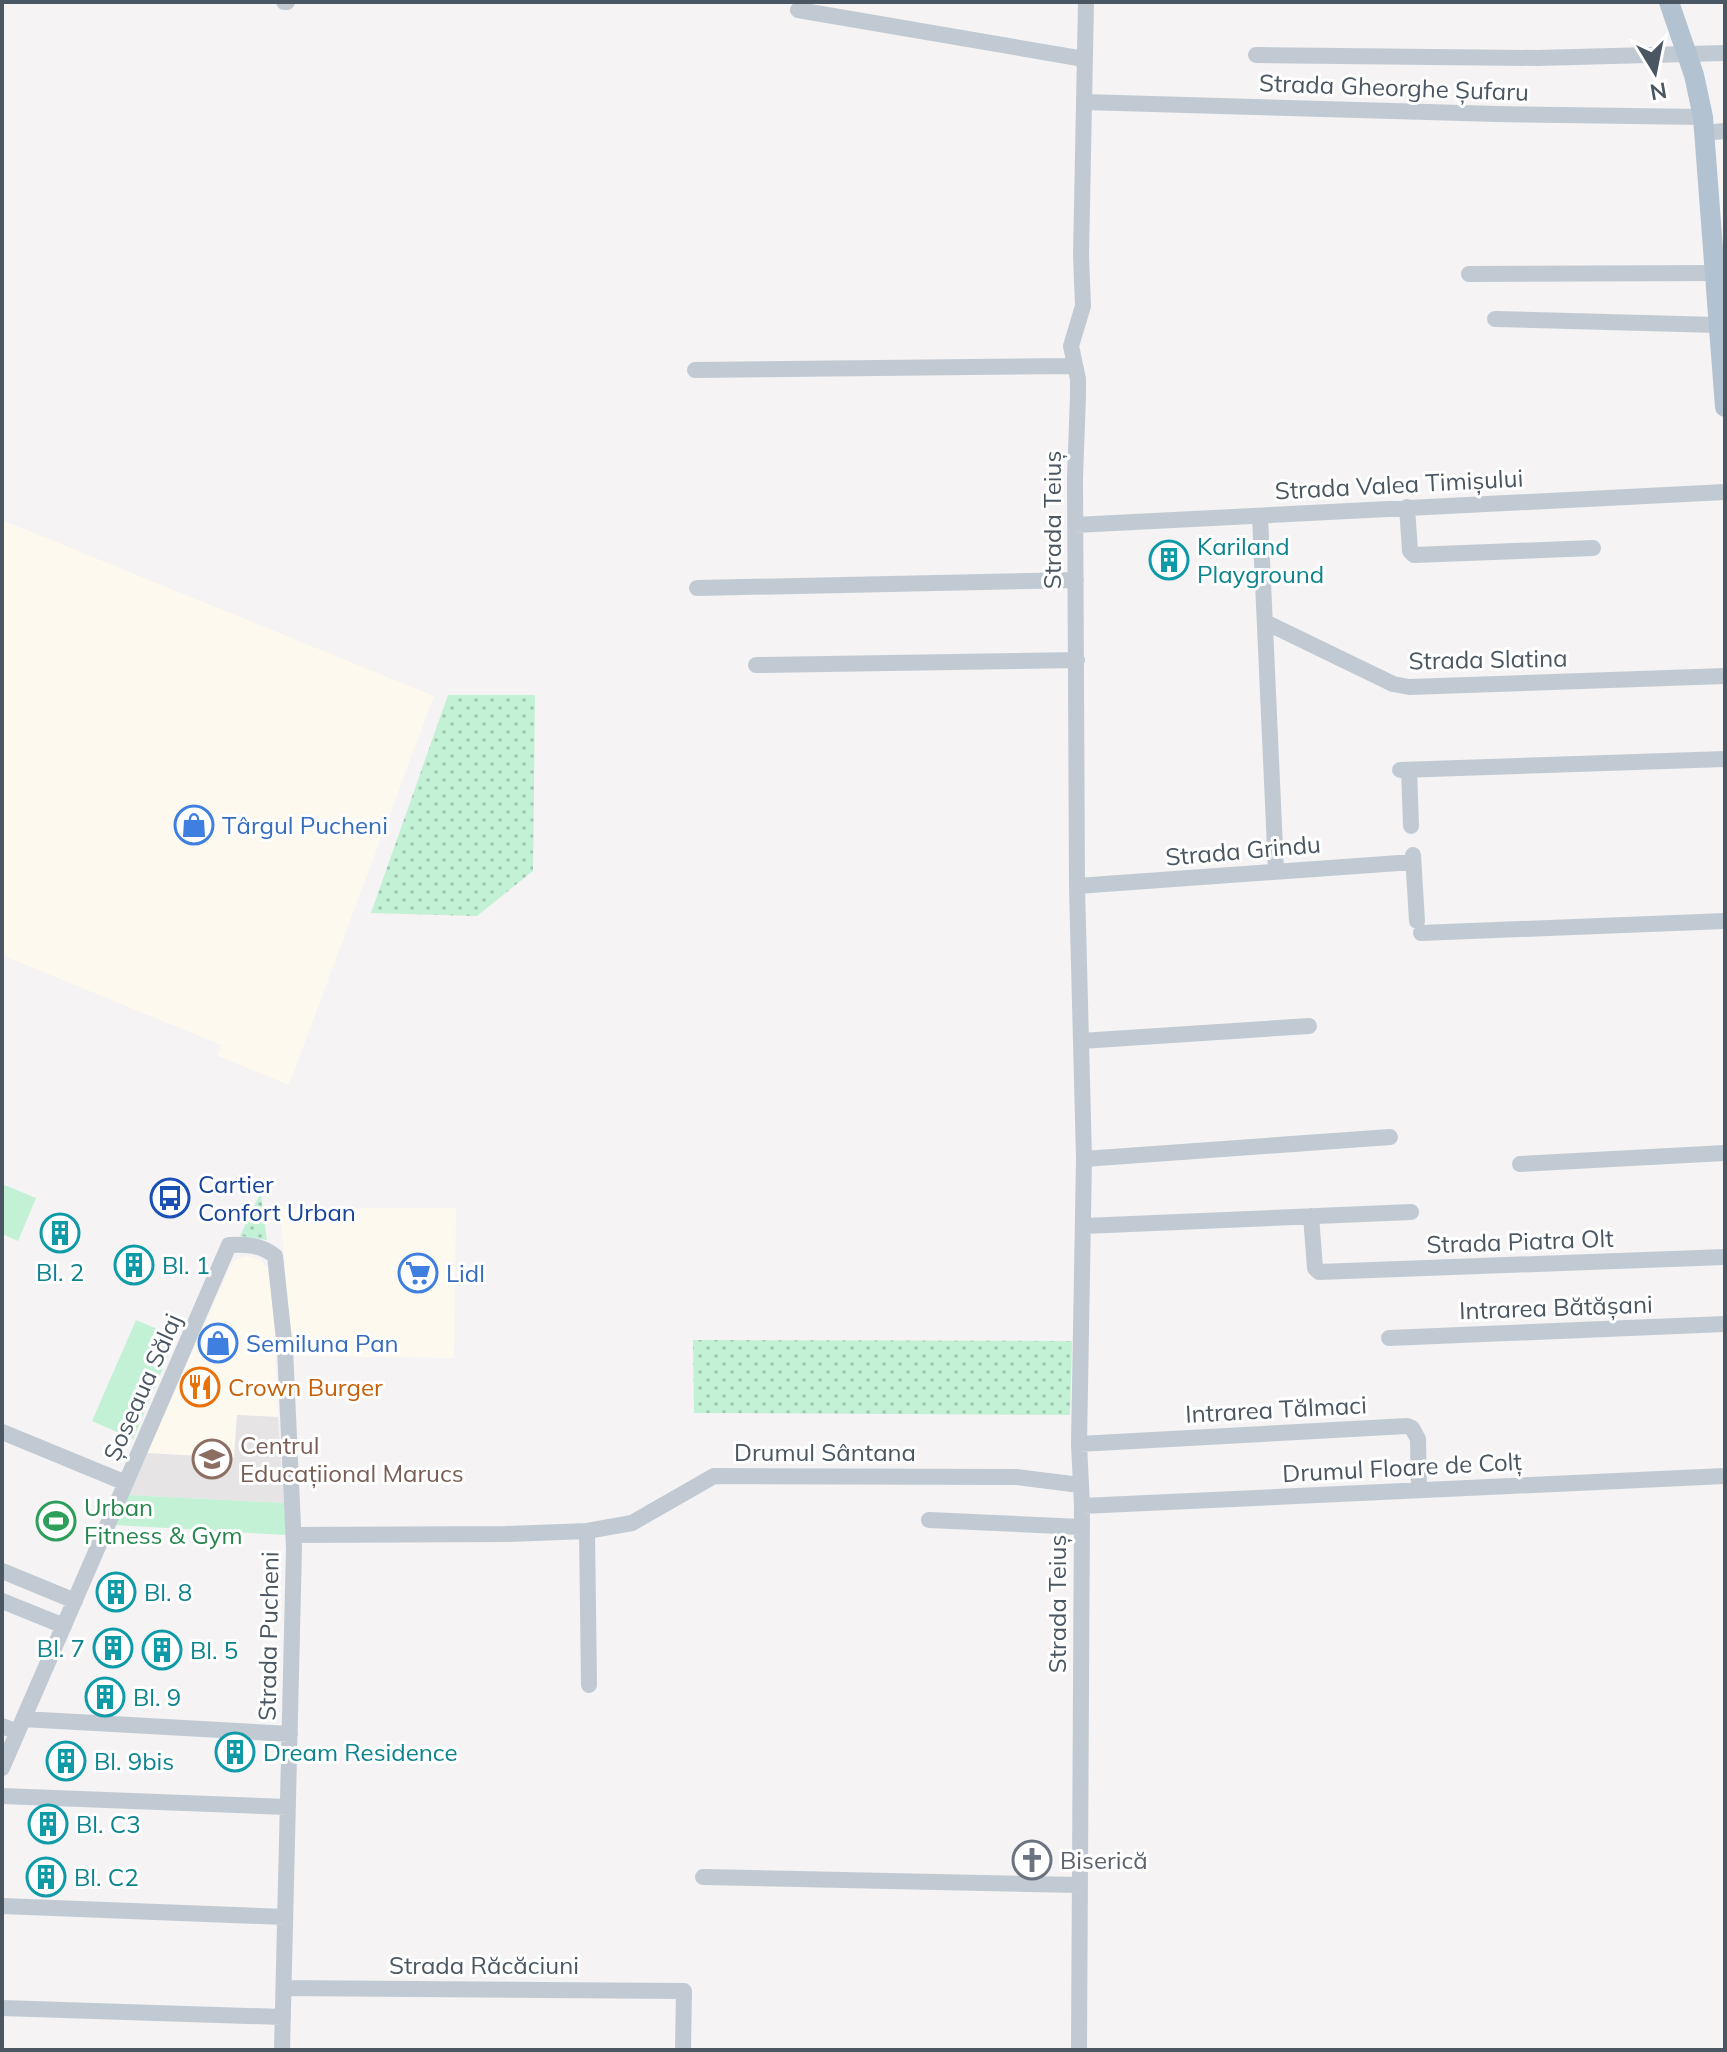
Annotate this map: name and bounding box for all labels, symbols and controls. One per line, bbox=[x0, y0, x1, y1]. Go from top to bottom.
north arrow bbox=[1615, 32, 1695, 112]
street label: Strada Gheorghe Șufaru bbox=[1259, 67, 1529, 108]
text: N bbox=[1648, 76, 1669, 107]
street label: Strada Teiuș bbox=[1037, 451, 1068, 589]
street label: Strada Valea Timișului bbox=[1274, 463, 1524, 506]
place label: Kariland Playground bbox=[1197, 531, 1324, 589]
building icon: Kariland Playground bbox=[1148, 539, 1190, 581]
street label: Strada Slatina bbox=[1408, 643, 1568, 675]
shop icon: Târgul Pucheni bbox=[173, 804, 215, 846]
place label: Târgul Pucheni bbox=[222, 810, 388, 840]
street label: Strada Grindu bbox=[1164, 828, 1322, 872]
place label: Cartier Confort Urban bbox=[198, 1169, 356, 1227]
bus stop icon: Cartier Confort Urban bbox=[149, 1177, 191, 1219]
building icon: Bl. 2 bbox=[39, 1212, 81, 1254]
street label: Strada Piatra Olt bbox=[1426, 1223, 1614, 1259]
building icon: Bl. 1 bbox=[113, 1244, 155, 1286]
place label: Bl. 1 bbox=[162, 1250, 210, 1280]
supermarket icon: Lidl bbox=[397, 1252, 439, 1294]
place label: Bl. 2 bbox=[36, 1257, 84, 1287]
place label: Lidl bbox=[446, 1258, 485, 1288]
street label: Intrarea Bătășani bbox=[1459, 1289, 1653, 1326]
street label: Șoseaua Sălaj bbox=[96, 1309, 189, 1466]
shop icon: Semiluna Pan bbox=[197, 1322, 239, 1364]
place label: Semiluna Pan bbox=[246, 1328, 399, 1358]
restaurant icon: Crown Burger bbox=[179, 1366, 221, 1408]
place label: Crown Burger bbox=[228, 1372, 383, 1402]
street label: Intrarea Tălmaci bbox=[1185, 1389, 1367, 1429]
place label: Centrul Educațiional Marucs bbox=[240, 1430, 464, 1489]
street label: Drumul Sântana bbox=[734, 1437, 916, 1467]
school or university icon: Centrul Educațiional Marucs bbox=[191, 1438, 233, 1480]
street label: Drumul Floare de Colț bbox=[1282, 1446, 1523, 1489]
place label: Urban Fitness & Gym bbox=[84, 1492, 243, 1550]
sports icon: Urban Fitness & Gym bbox=[35, 1500, 77, 1542]
street label: Strada Teiuș bbox=[1042, 1535, 1073, 1673]
street label: Strada Pucheni bbox=[252, 1551, 284, 1721]
building icon: Bl. 8 bbox=[95, 1571, 137, 1613]
place label: Bl. 8 bbox=[144, 1577, 192, 1607]
building icon: Bl. 7 bbox=[92, 1627, 134, 1669]
building icon: Bl. 5 bbox=[141, 1629, 183, 1671]
place label: Bl. 7 bbox=[37, 1633, 85, 1663]
place label: Bl. 5 bbox=[190, 1635, 238, 1665]
building icon: Bl. 9 bbox=[84, 1676, 126, 1718]
place label: Bl. 9 bbox=[133, 1682, 181, 1712]
building icon: Dream Residence bbox=[214, 1731, 256, 1773]
place label: Dream Residence bbox=[263, 1737, 458, 1767]
building icon: Bl. 9bis bbox=[45, 1740, 87, 1782]
place label: Bl. 9bis bbox=[94, 1746, 174, 1776]
building icon: Bl. C3 bbox=[27, 1803, 69, 1845]
place label: Bl. C3 bbox=[76, 1809, 141, 1839]
church icon: Biserică bbox=[1011, 1839, 1053, 1881]
place label: Biserică bbox=[1060, 1845, 1148, 1875]
building icon: Bl. C2 bbox=[25, 1856, 67, 1898]
place label: Bl. C2 bbox=[74, 1862, 139, 1892]
street label: Strada Răcăciuni bbox=[389, 1950, 579, 1980]

